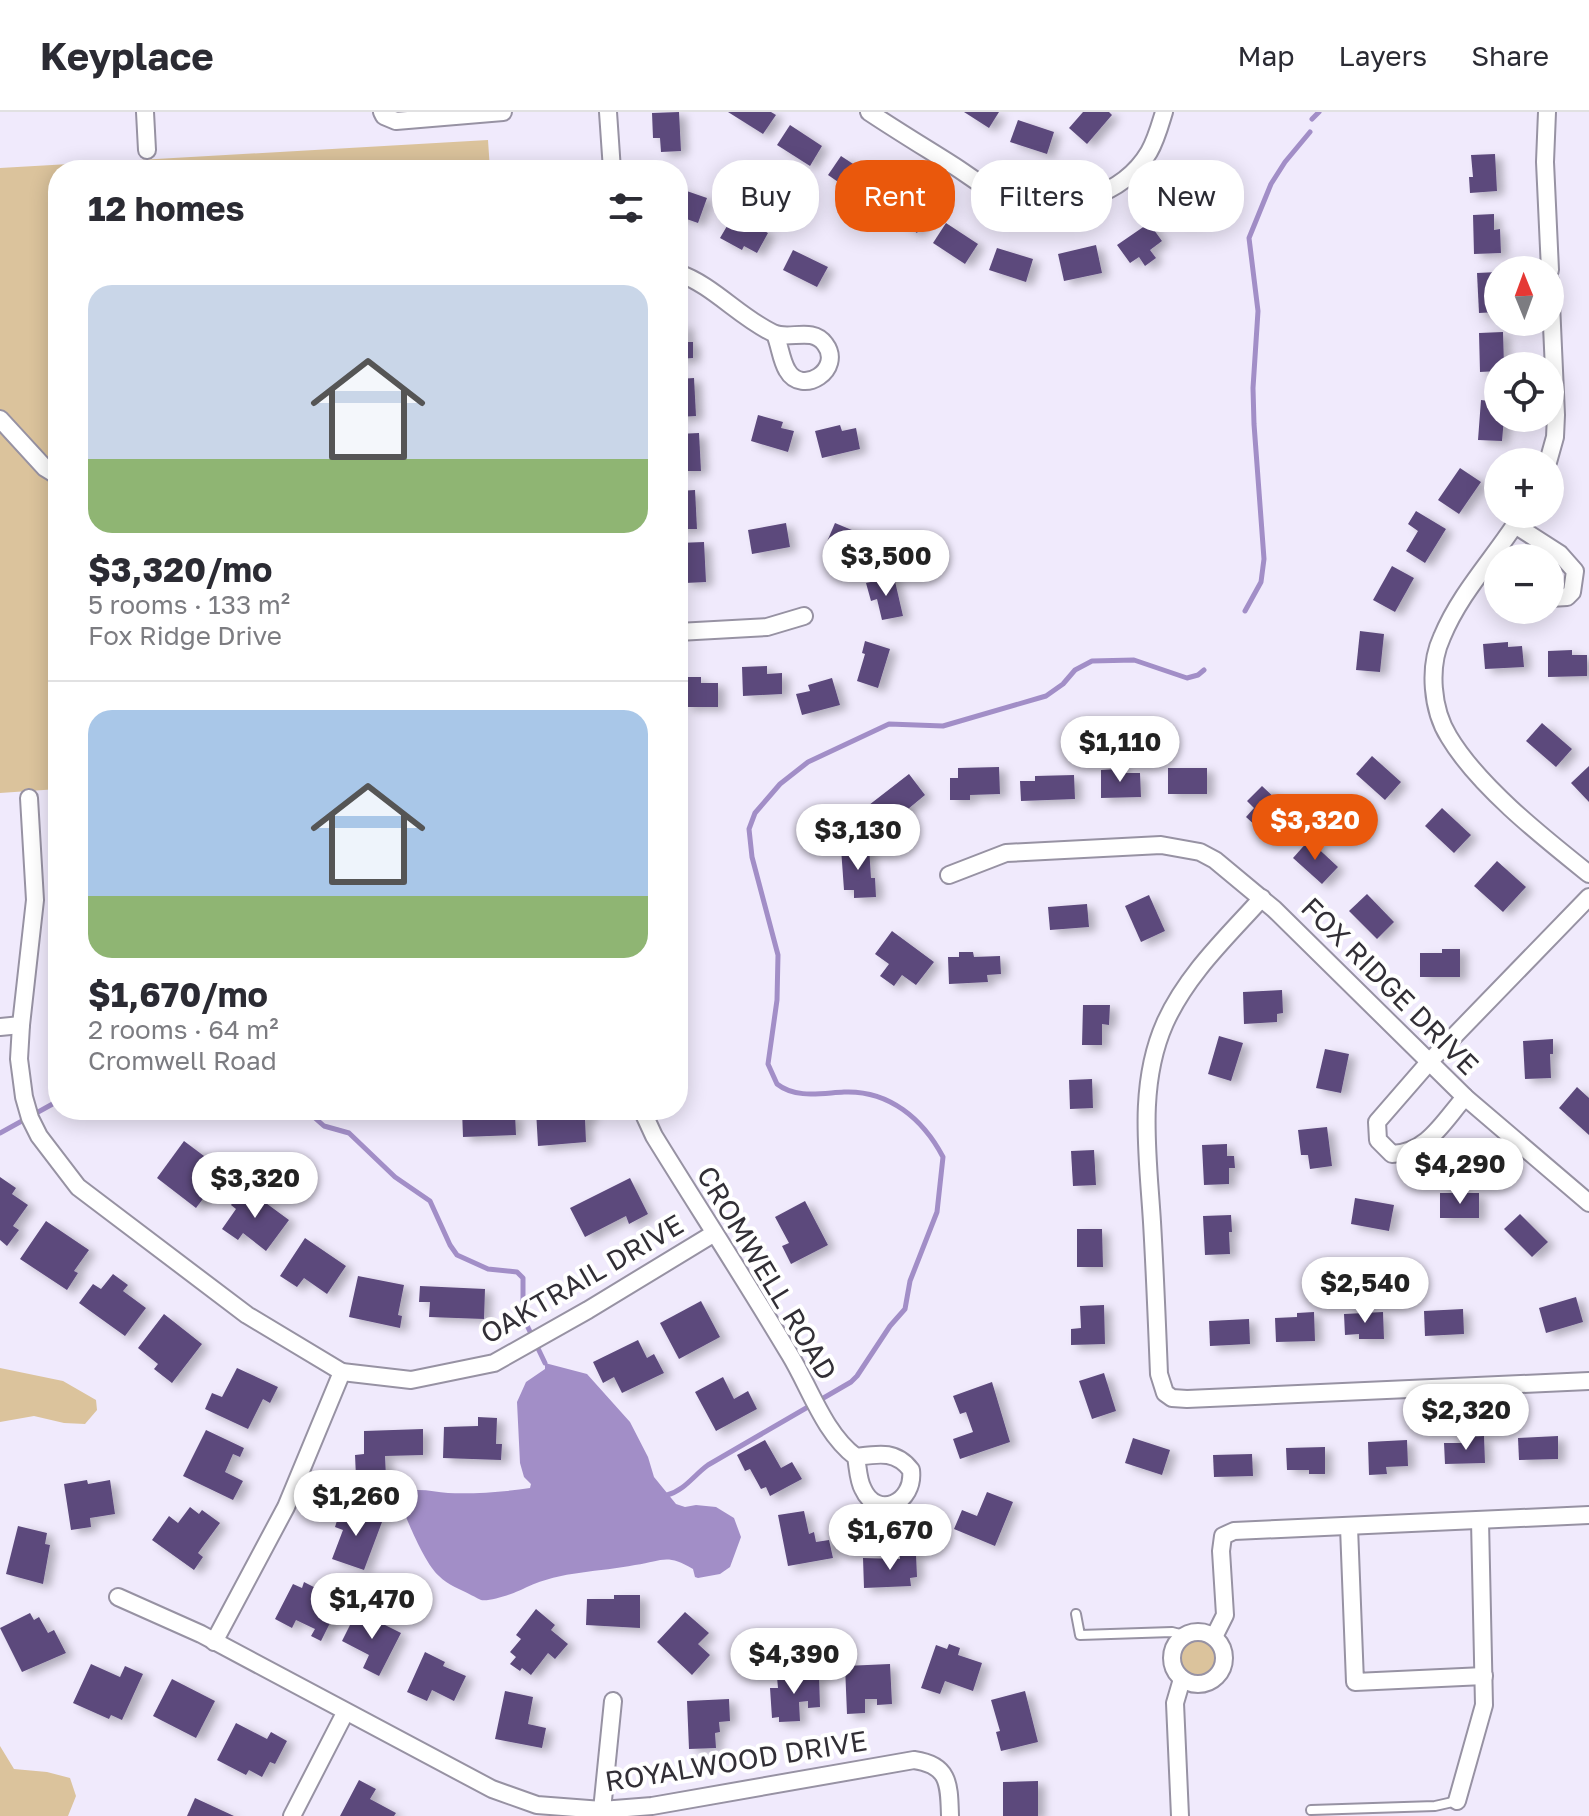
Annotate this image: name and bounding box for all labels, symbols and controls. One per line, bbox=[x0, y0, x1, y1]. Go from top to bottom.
text: Keyplace bbox=[40, 33, 214, 78]
text: Map bbox=[1237, 39, 1295, 72]
text: Layers bbox=[1339, 39, 1427, 72]
text: Share bbox=[1471, 39, 1549, 72]
chip: Buy bbox=[712, 160, 819, 232]
chip: Rent bbox=[835, 160, 955, 232]
chip: Filters bbox=[971, 160, 1112, 232]
chip: New bbox=[1128, 160, 1244, 232]
icon: filters bbox=[604, 186, 648, 230]
text: 12 homes bbox=[88, 188, 245, 228]
north arrow bbox=[1484, 256, 1564, 336]
map controls bbox=[1484, 256, 1564, 624]
icon: home bbox=[296, 337, 440, 481]
button: locate bbox=[1484, 352, 1564, 432]
button: + bbox=[1484, 448, 1564, 528]
pin: $3,500 bbox=[821, 530, 951, 598]
text: $3,500 bbox=[840, 540, 932, 571]
button: − bbox=[1484, 544, 1564, 624]
text: $3,320/mo bbox=[88, 549, 272, 589]
text: 5 rooms · 133 m² bbox=[88, 589, 290, 620]
text: Fox Ridge Drive bbox=[88, 620, 282, 651]
pin: $1,110 bbox=[1055, 716, 1185, 784]
text: $1,110 bbox=[1079, 726, 1161, 757]
icon: home bbox=[296, 762, 440, 906]
pin: $3,320 bbox=[1250, 794, 1380, 862]
pin: $3,130 bbox=[793, 804, 923, 872]
text: $3,320 bbox=[1270, 804, 1360, 835]
text: $3,130 bbox=[814, 814, 902, 845]
street label: FOX RIDGE DRIVE bbox=[1295, 890, 1486, 1081]
text: $1,670/mo bbox=[88, 974, 268, 1014]
text: 2 rooms · 64 m² bbox=[88, 1014, 279, 1045]
text: Cromwell Road bbox=[88, 1045, 277, 1076]
pin: $4,290 bbox=[1395, 1138, 1525, 1206]
text: $4,290 bbox=[1414, 1148, 1506, 1179]
pin: $3,320 bbox=[190, 1152, 320, 1220]
street label: CROMWELL ROAD bbox=[691, 1160, 844, 1386]
text: $3,320 bbox=[210, 1162, 300, 1193]
street label: OAKTRAIL DRIVE bbox=[475, 1207, 689, 1350]
pin: $2,540 bbox=[1300, 1257, 1430, 1325]
text: $2,540 bbox=[1320, 1267, 1410, 1298]
pin: $2,320 bbox=[1401, 1384, 1531, 1452]
text: $2,320 bbox=[1421, 1394, 1511, 1425]
pin: $1,260 bbox=[291, 1470, 421, 1538]
text: $1,260 bbox=[312, 1480, 400, 1511]
pin: $1,670 bbox=[825, 1504, 955, 1572]
text: $1,670 bbox=[847, 1514, 933, 1545]
pin: $1,470 bbox=[307, 1573, 437, 1641]
text: $1,470 bbox=[329, 1583, 415, 1614]
pin: $4,390 bbox=[729, 1628, 859, 1696]
text: $4,390 bbox=[748, 1638, 840, 1669]
street label: ROYALWOOD DRIVE bbox=[602, 1723, 869, 1798]

